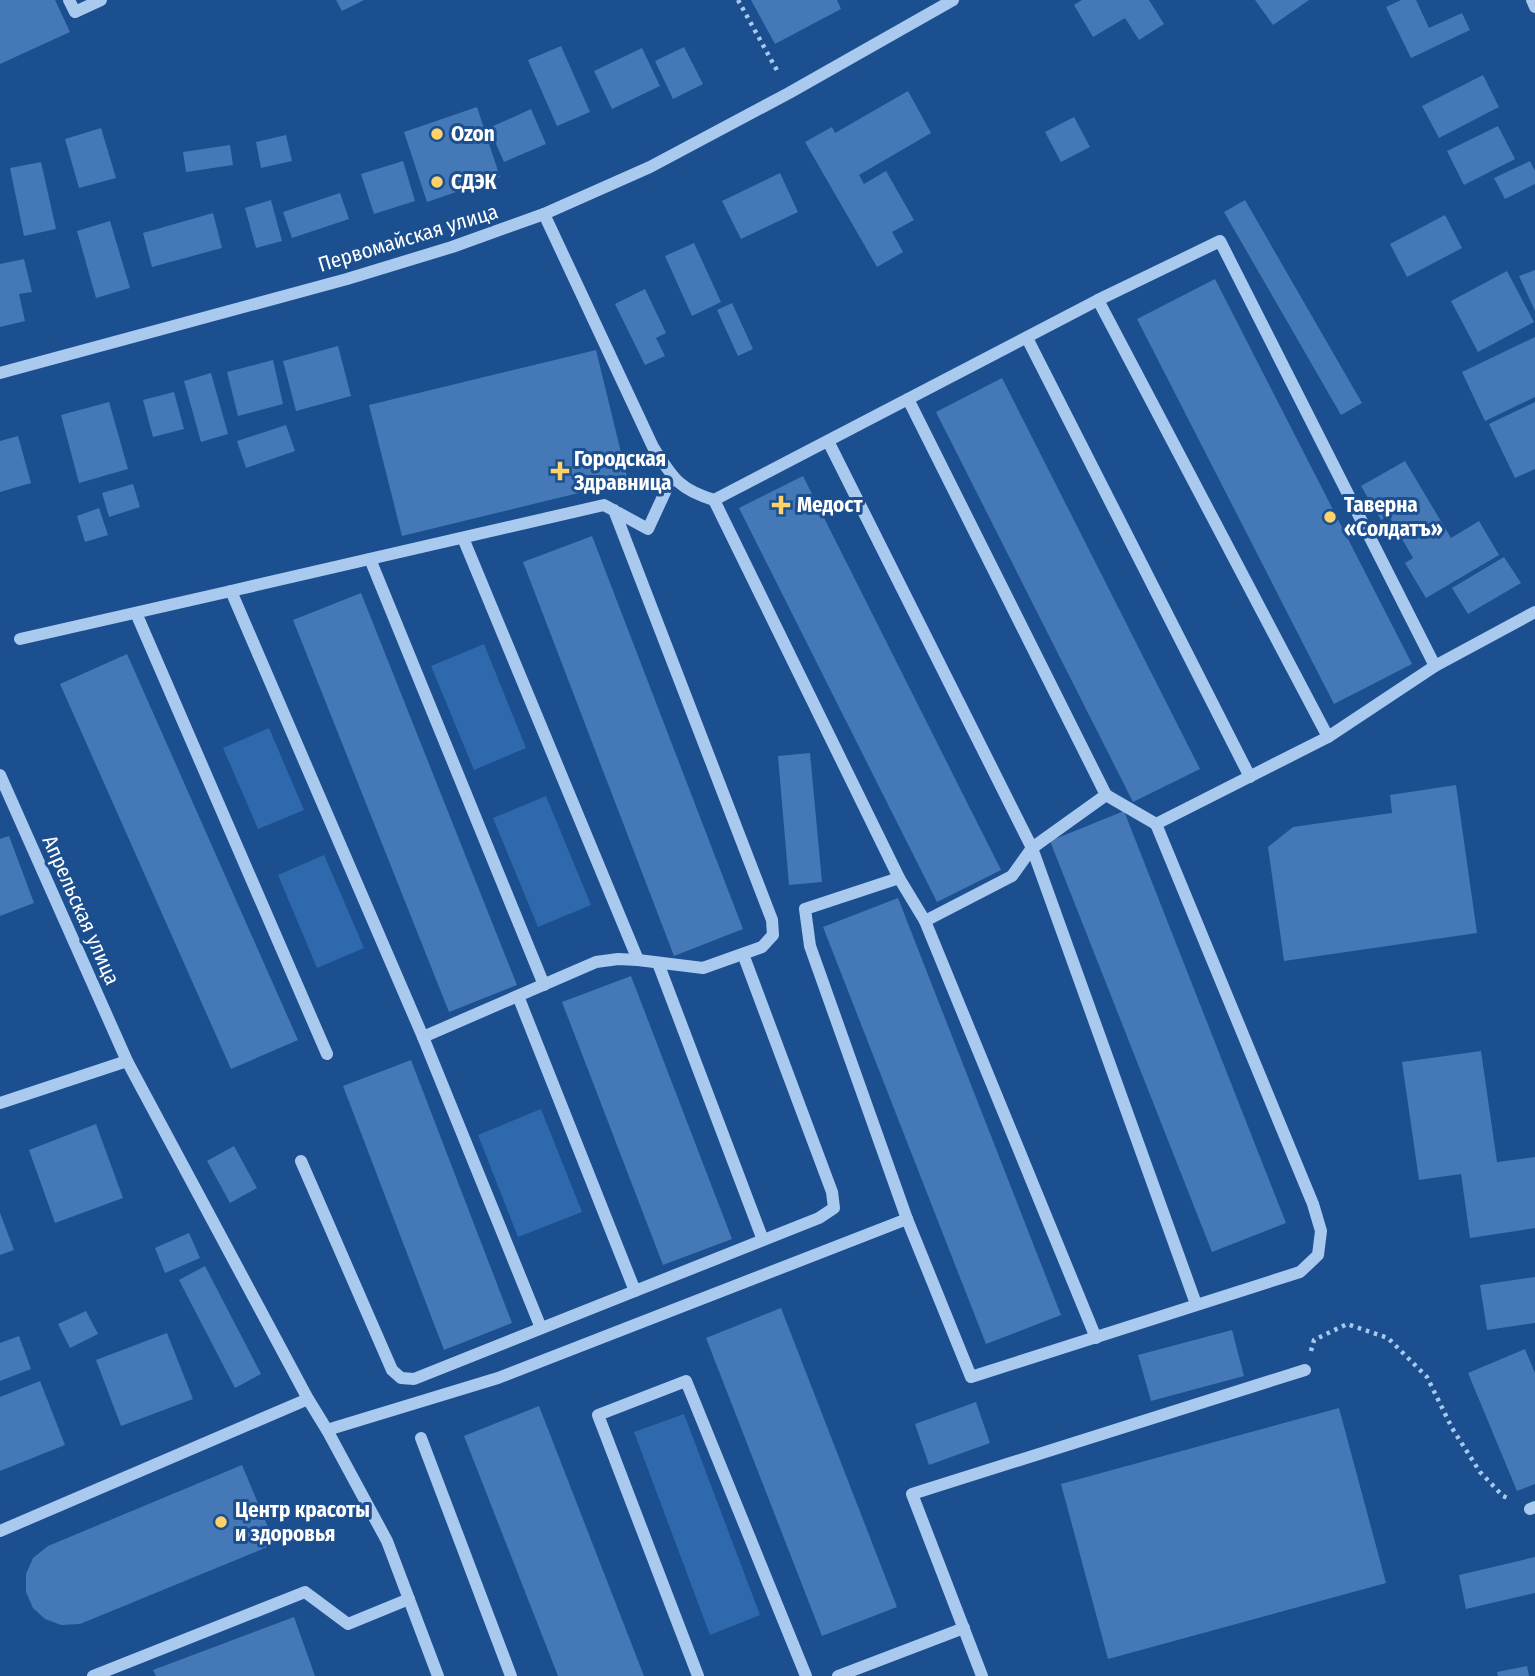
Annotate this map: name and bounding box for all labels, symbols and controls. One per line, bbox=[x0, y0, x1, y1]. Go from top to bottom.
place label: Ozon bbox=[451, 121, 495, 147]
marker: Ozon bbox=[429, 126, 445, 142]
place label: СДЭК bbox=[451, 169, 498, 195]
marker: СДЭК bbox=[429, 174, 445, 190]
street label: Первомайская улица bbox=[315, 198, 501, 278]
place label: Городская Здравница bbox=[573, 446, 671, 496]
marker: Городская Здравница bbox=[552, 463, 568, 479]
place label: Медост bbox=[797, 492, 863, 518]
place label: Таверна «Солдатъ» bbox=[1344, 492, 1443, 542]
marker: Медост bbox=[771, 495, 791, 515]
marker: Таверна «Солдатъ» bbox=[1322, 509, 1338, 525]
street label: Апрельская улица bbox=[36, 831, 126, 989]
place label: Центр красоты и здоровья bbox=[235, 1497, 370, 1547]
marker: Центр красоты и здоровья bbox=[213, 1514, 229, 1530]

